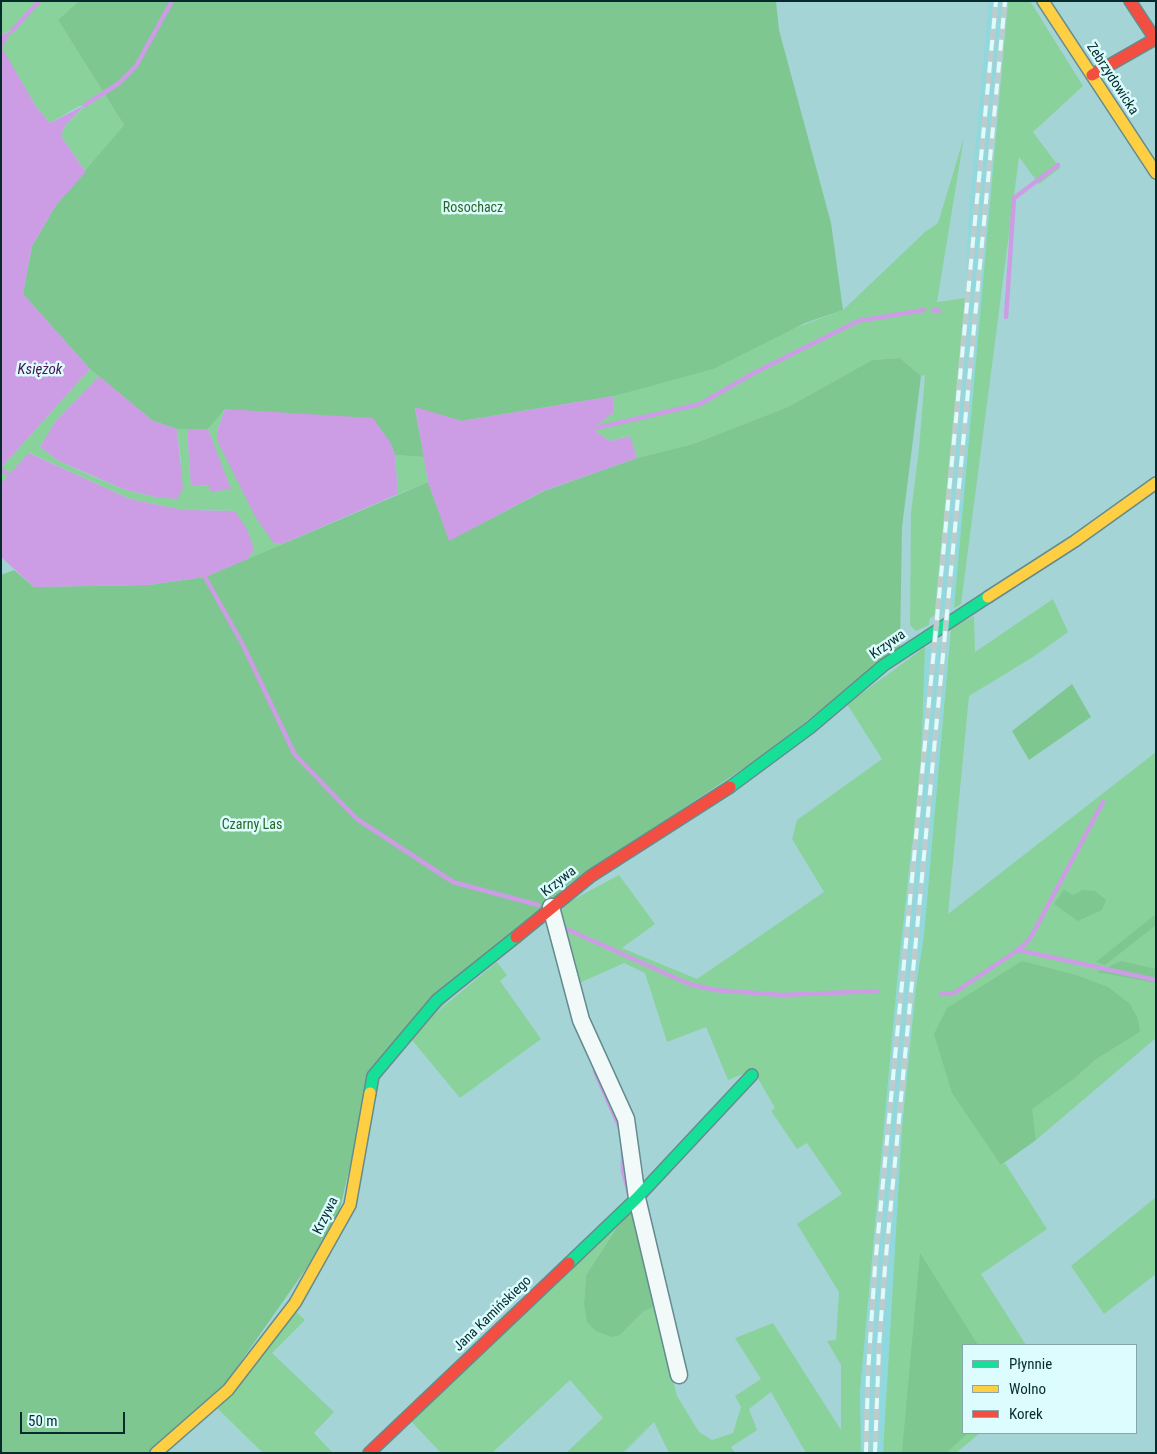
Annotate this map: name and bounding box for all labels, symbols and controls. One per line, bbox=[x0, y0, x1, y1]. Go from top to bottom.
street label: Zebrzydowicka bbox=[1082, 40, 1142, 118]
park label: Rosochacz bbox=[443, 200, 503, 216]
water label: Księżok bbox=[18, 361, 62, 379]
street label: Krzywa bbox=[867, 627, 909, 663]
park label: Czarny Las bbox=[222, 817, 282, 833]
street label: Krzywa bbox=[538, 863, 580, 901]
street label: Krzywa bbox=[310, 1194, 342, 1238]
street label: Jana Kamińskiego bbox=[451, 1273, 535, 1355]
legend bbox=[962, 1344, 1137, 1434]
text: Płynnie bbox=[1009, 1355, 1052, 1373]
text: Wolno bbox=[1009, 1380, 1046, 1398]
scale bar bbox=[22, 1402, 128, 1434]
text: Korek bbox=[1009, 1405, 1043, 1423]
text: 50 m bbox=[28, 1412, 58, 1430]

